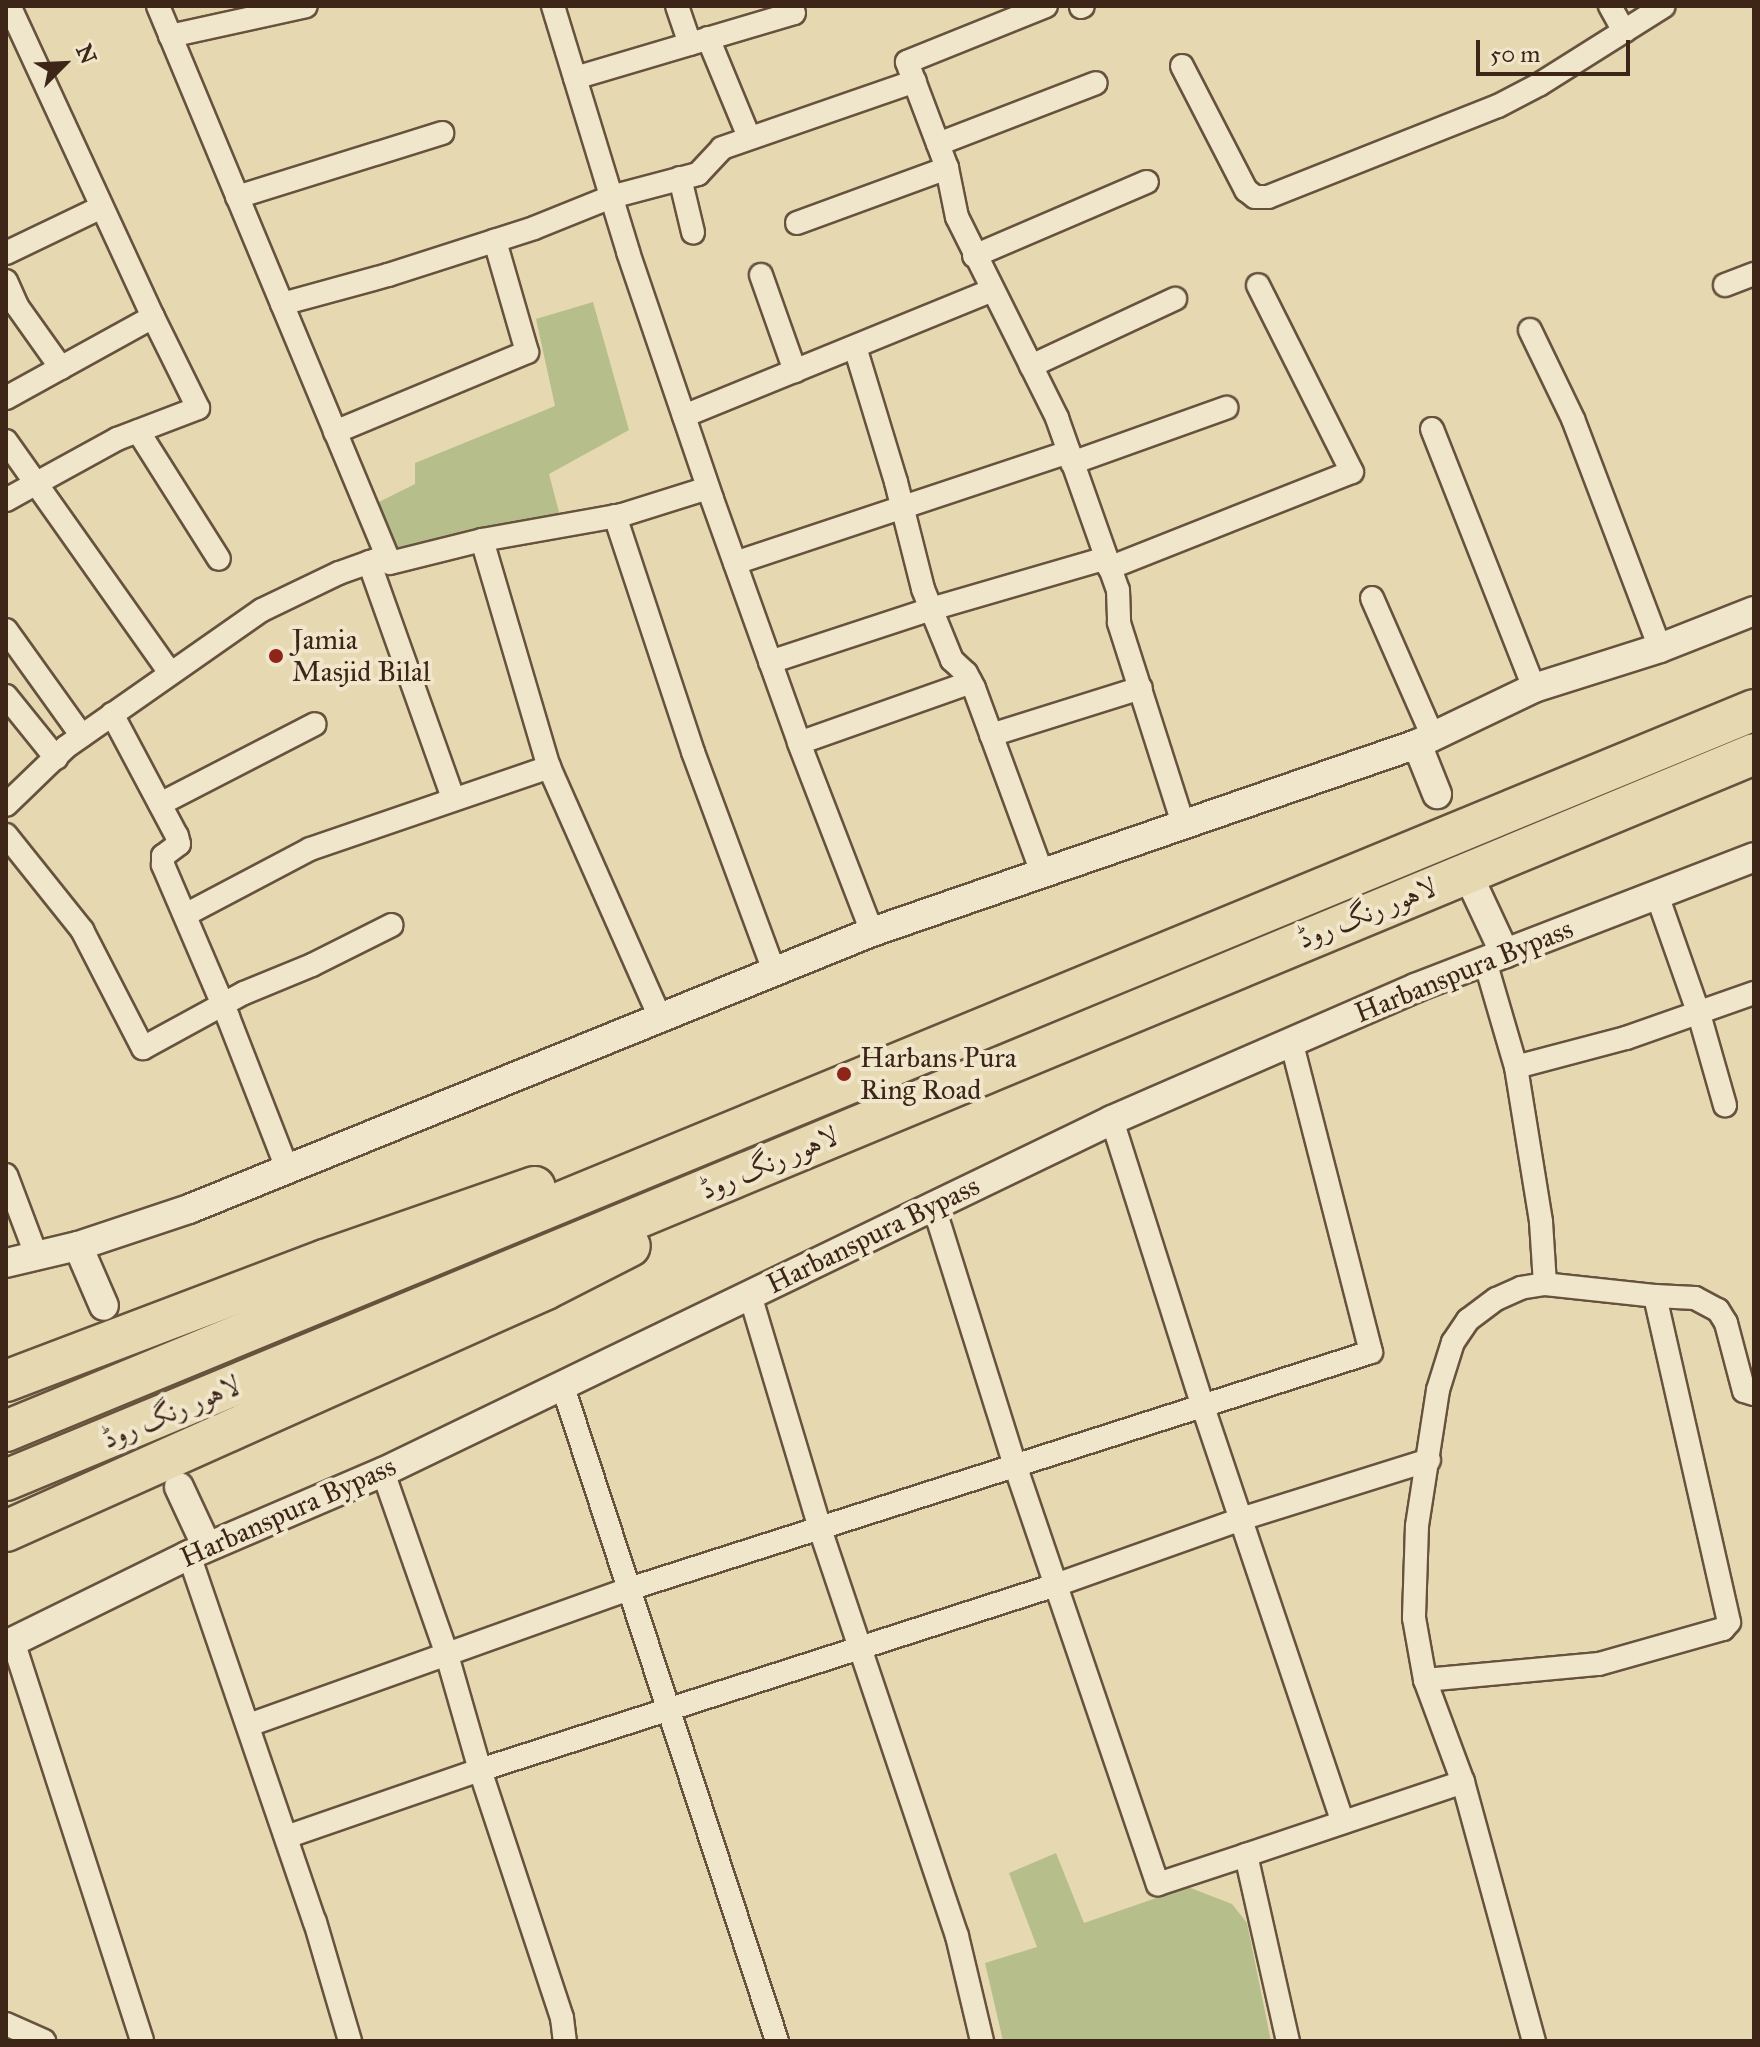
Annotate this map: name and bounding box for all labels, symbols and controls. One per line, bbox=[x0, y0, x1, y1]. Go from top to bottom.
north arrow bbox=[24, 24, 104, 104]
scale bar bbox=[1480, 24, 1634, 74]
text: 50 m bbox=[1490, 39, 1540, 69]
text: N bbox=[70, 40, 103, 68]
place label: Jamia Masjid Bilal bbox=[292, 623, 430, 689]
marker: Jamia Masjid Bilal bbox=[267, 647, 285, 665]
street label: لاہور رنگ روڈ bbox=[1293, 870, 1441, 956]
street label: Harbanspura Bypass bbox=[1350, 912, 1578, 1030]
place label: Harbans Pura Ring Road bbox=[860, 1041, 1017, 1107]
marker: Harbans Pura Ring Road bbox=[835, 1065, 853, 1083]
street label: لاہور رنگ روڈ bbox=[695, 1119, 843, 1207]
street label: Harbanspura Bypass bbox=[761, 1169, 985, 1301]
street label: لاہور رنگ روڈ bbox=[97, 1368, 245, 1456]
street label: Harbanspura Bypass bbox=[175, 1449, 401, 1575]

